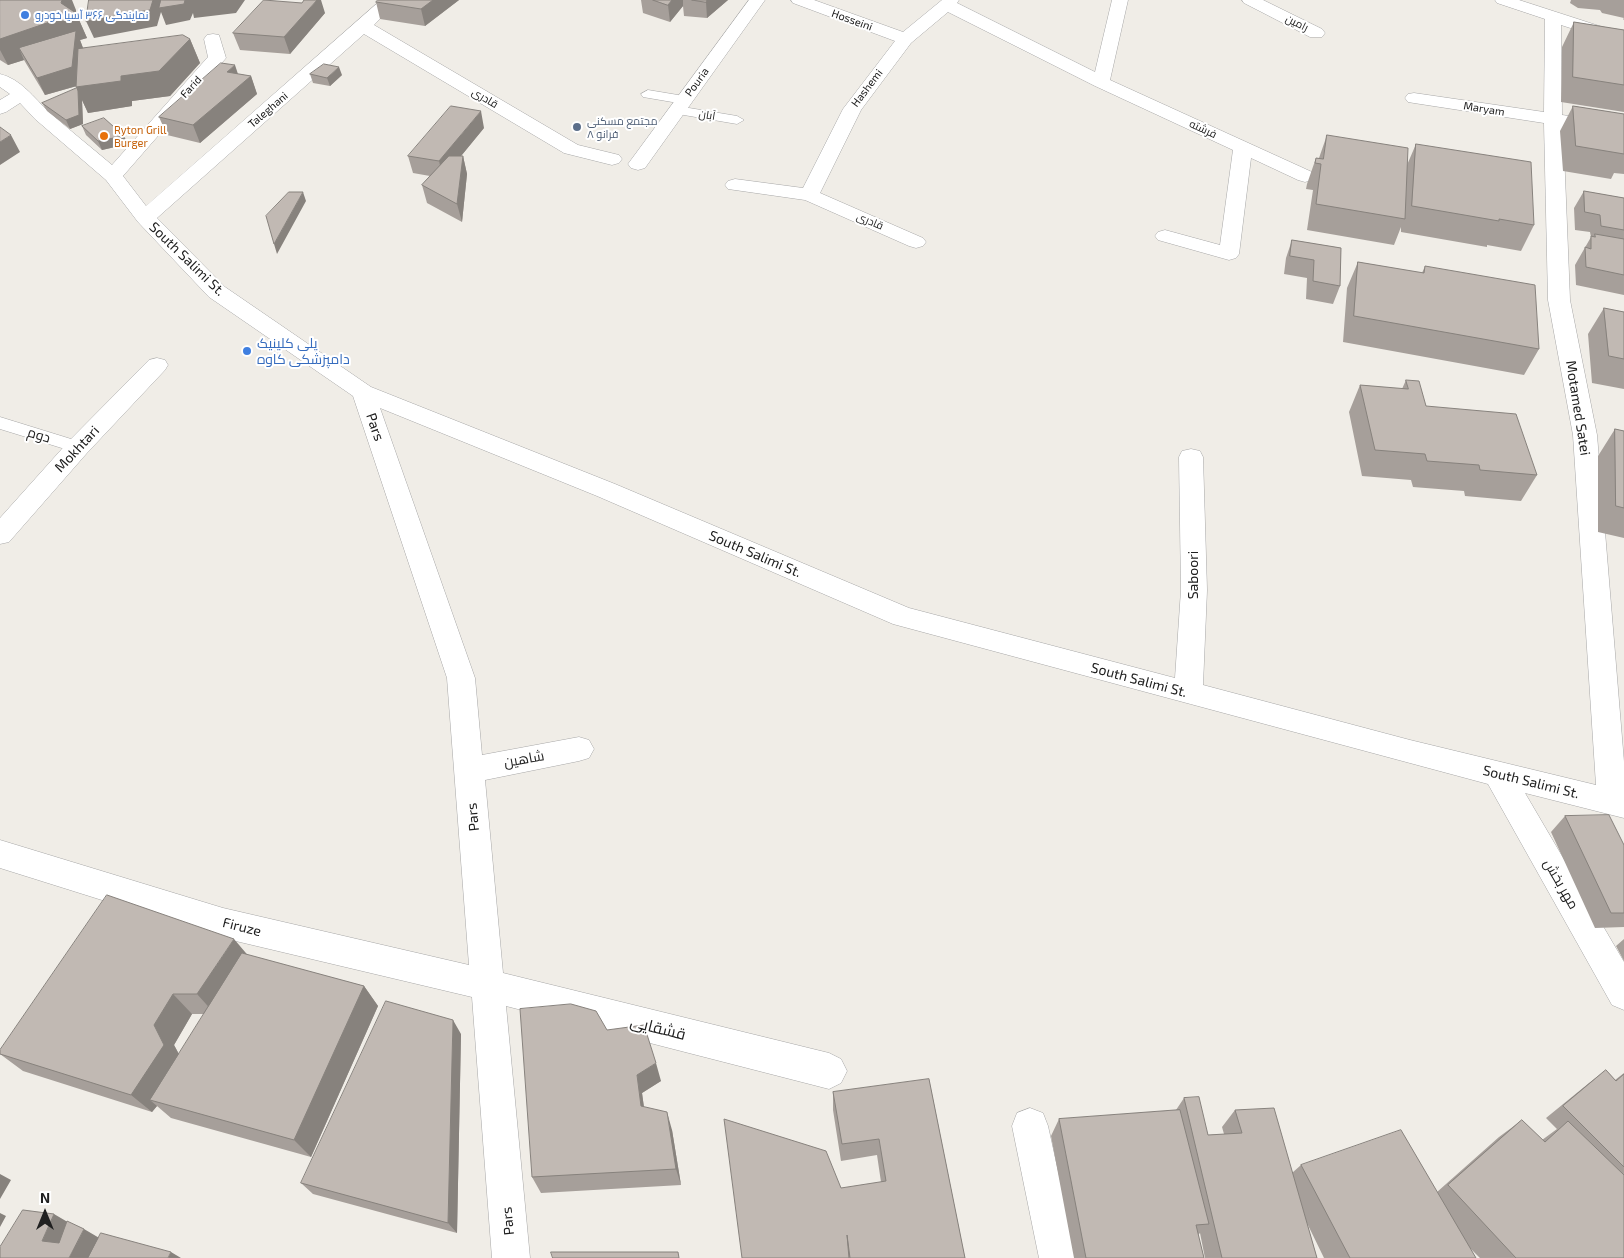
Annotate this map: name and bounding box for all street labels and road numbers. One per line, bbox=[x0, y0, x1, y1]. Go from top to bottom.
street label: Hosseini bbox=[830, 7, 874, 33]
street label: رامین bbox=[1283, 12, 1311, 34]
street label: Pouria bbox=[682, 65, 712, 99]
street label: Hashemi bbox=[849, 67, 885, 109]
street label: Farid bbox=[178, 73, 204, 101]
street label: قادری bbox=[470, 85, 500, 111]
street label: Taleghani bbox=[245, 89, 291, 131]
street label: Maryam bbox=[1462, 99, 1506, 119]
street label: آبان bbox=[698, 107, 716, 123]
street label: فرشته bbox=[1187, 117, 1219, 141]
street label: قادری bbox=[855, 209, 885, 233]
street label: South Salimi St. bbox=[146, 219, 228, 299]
street label: Motamed Satei bbox=[1562, 359, 1594, 457]
street label: Pars bbox=[362, 411, 388, 443]
street label: Mokhtari bbox=[51, 422, 103, 476]
street label: دوم bbox=[25, 424, 53, 446]
street label: South Salimi St. bbox=[706, 527, 804, 581]
street label: Saboori bbox=[1185, 551, 1201, 599]
street label: South Salimi St. bbox=[1089, 659, 1189, 701]
street label: شاهین bbox=[502, 747, 546, 771]
street label: South Salimi St. bbox=[1481, 762, 1581, 802]
street label: Pars bbox=[463, 802, 483, 832]
street label: مهر بخش bbox=[1540, 856, 1582, 912]
street label: Firuze bbox=[221, 914, 263, 940]
street label: قشقایی bbox=[628, 1012, 688, 1044]
street label: Pars bbox=[498, 1206, 518, 1236]

